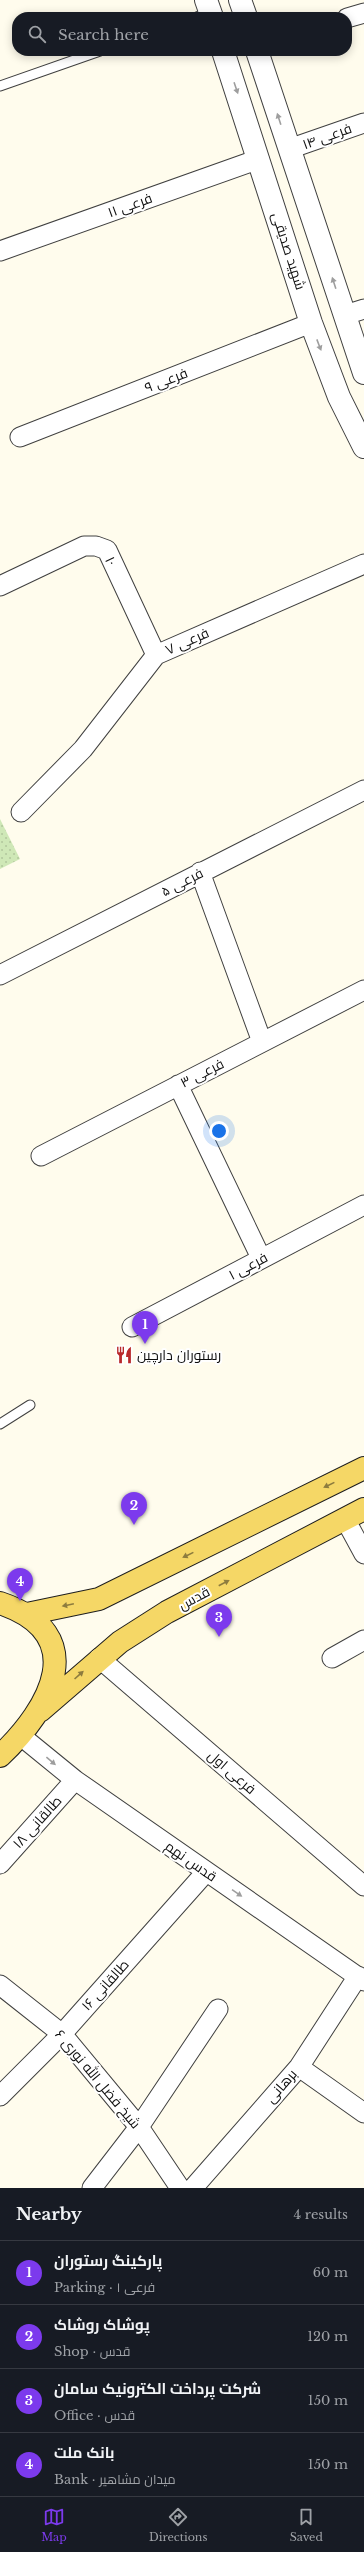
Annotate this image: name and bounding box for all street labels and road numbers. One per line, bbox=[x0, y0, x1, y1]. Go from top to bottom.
street label: فرعی ۱۴ bbox=[300, 119, 354, 153]
street label: فرعی ۱۱ bbox=[105, 189, 155, 221]
street label: شهید صدیقی bbox=[268, 210, 310, 292]
street label: فرعی ۹ bbox=[142, 364, 190, 396]
street label: ۱۰ bbox=[101, 554, 121, 568]
street label: فرعی ۷ bbox=[162, 623, 212, 659]
street label: فرعی ۵ bbox=[158, 864, 206, 900]
street label: فرعی ۳ bbox=[177, 1054, 227, 1092]
street label: فرعی ۱ bbox=[225, 1248, 271, 1284]
street label: قدس bbox=[175, 1582, 213, 1614]
street label: فرعی اول bbox=[204, 1746, 260, 1798]
street label: طالقانی ۱۸ bbox=[9, 1792, 65, 1852]
street label: قدس نهم bbox=[161, 1837, 220, 1886]
street label: طالقانی ۱۶ bbox=[77, 1956, 133, 2014]
street label: شیخ فضل الله نوری ۶ bbox=[51, 2026, 145, 2132]
street label: برهانی bbox=[261, 2065, 301, 2107]

